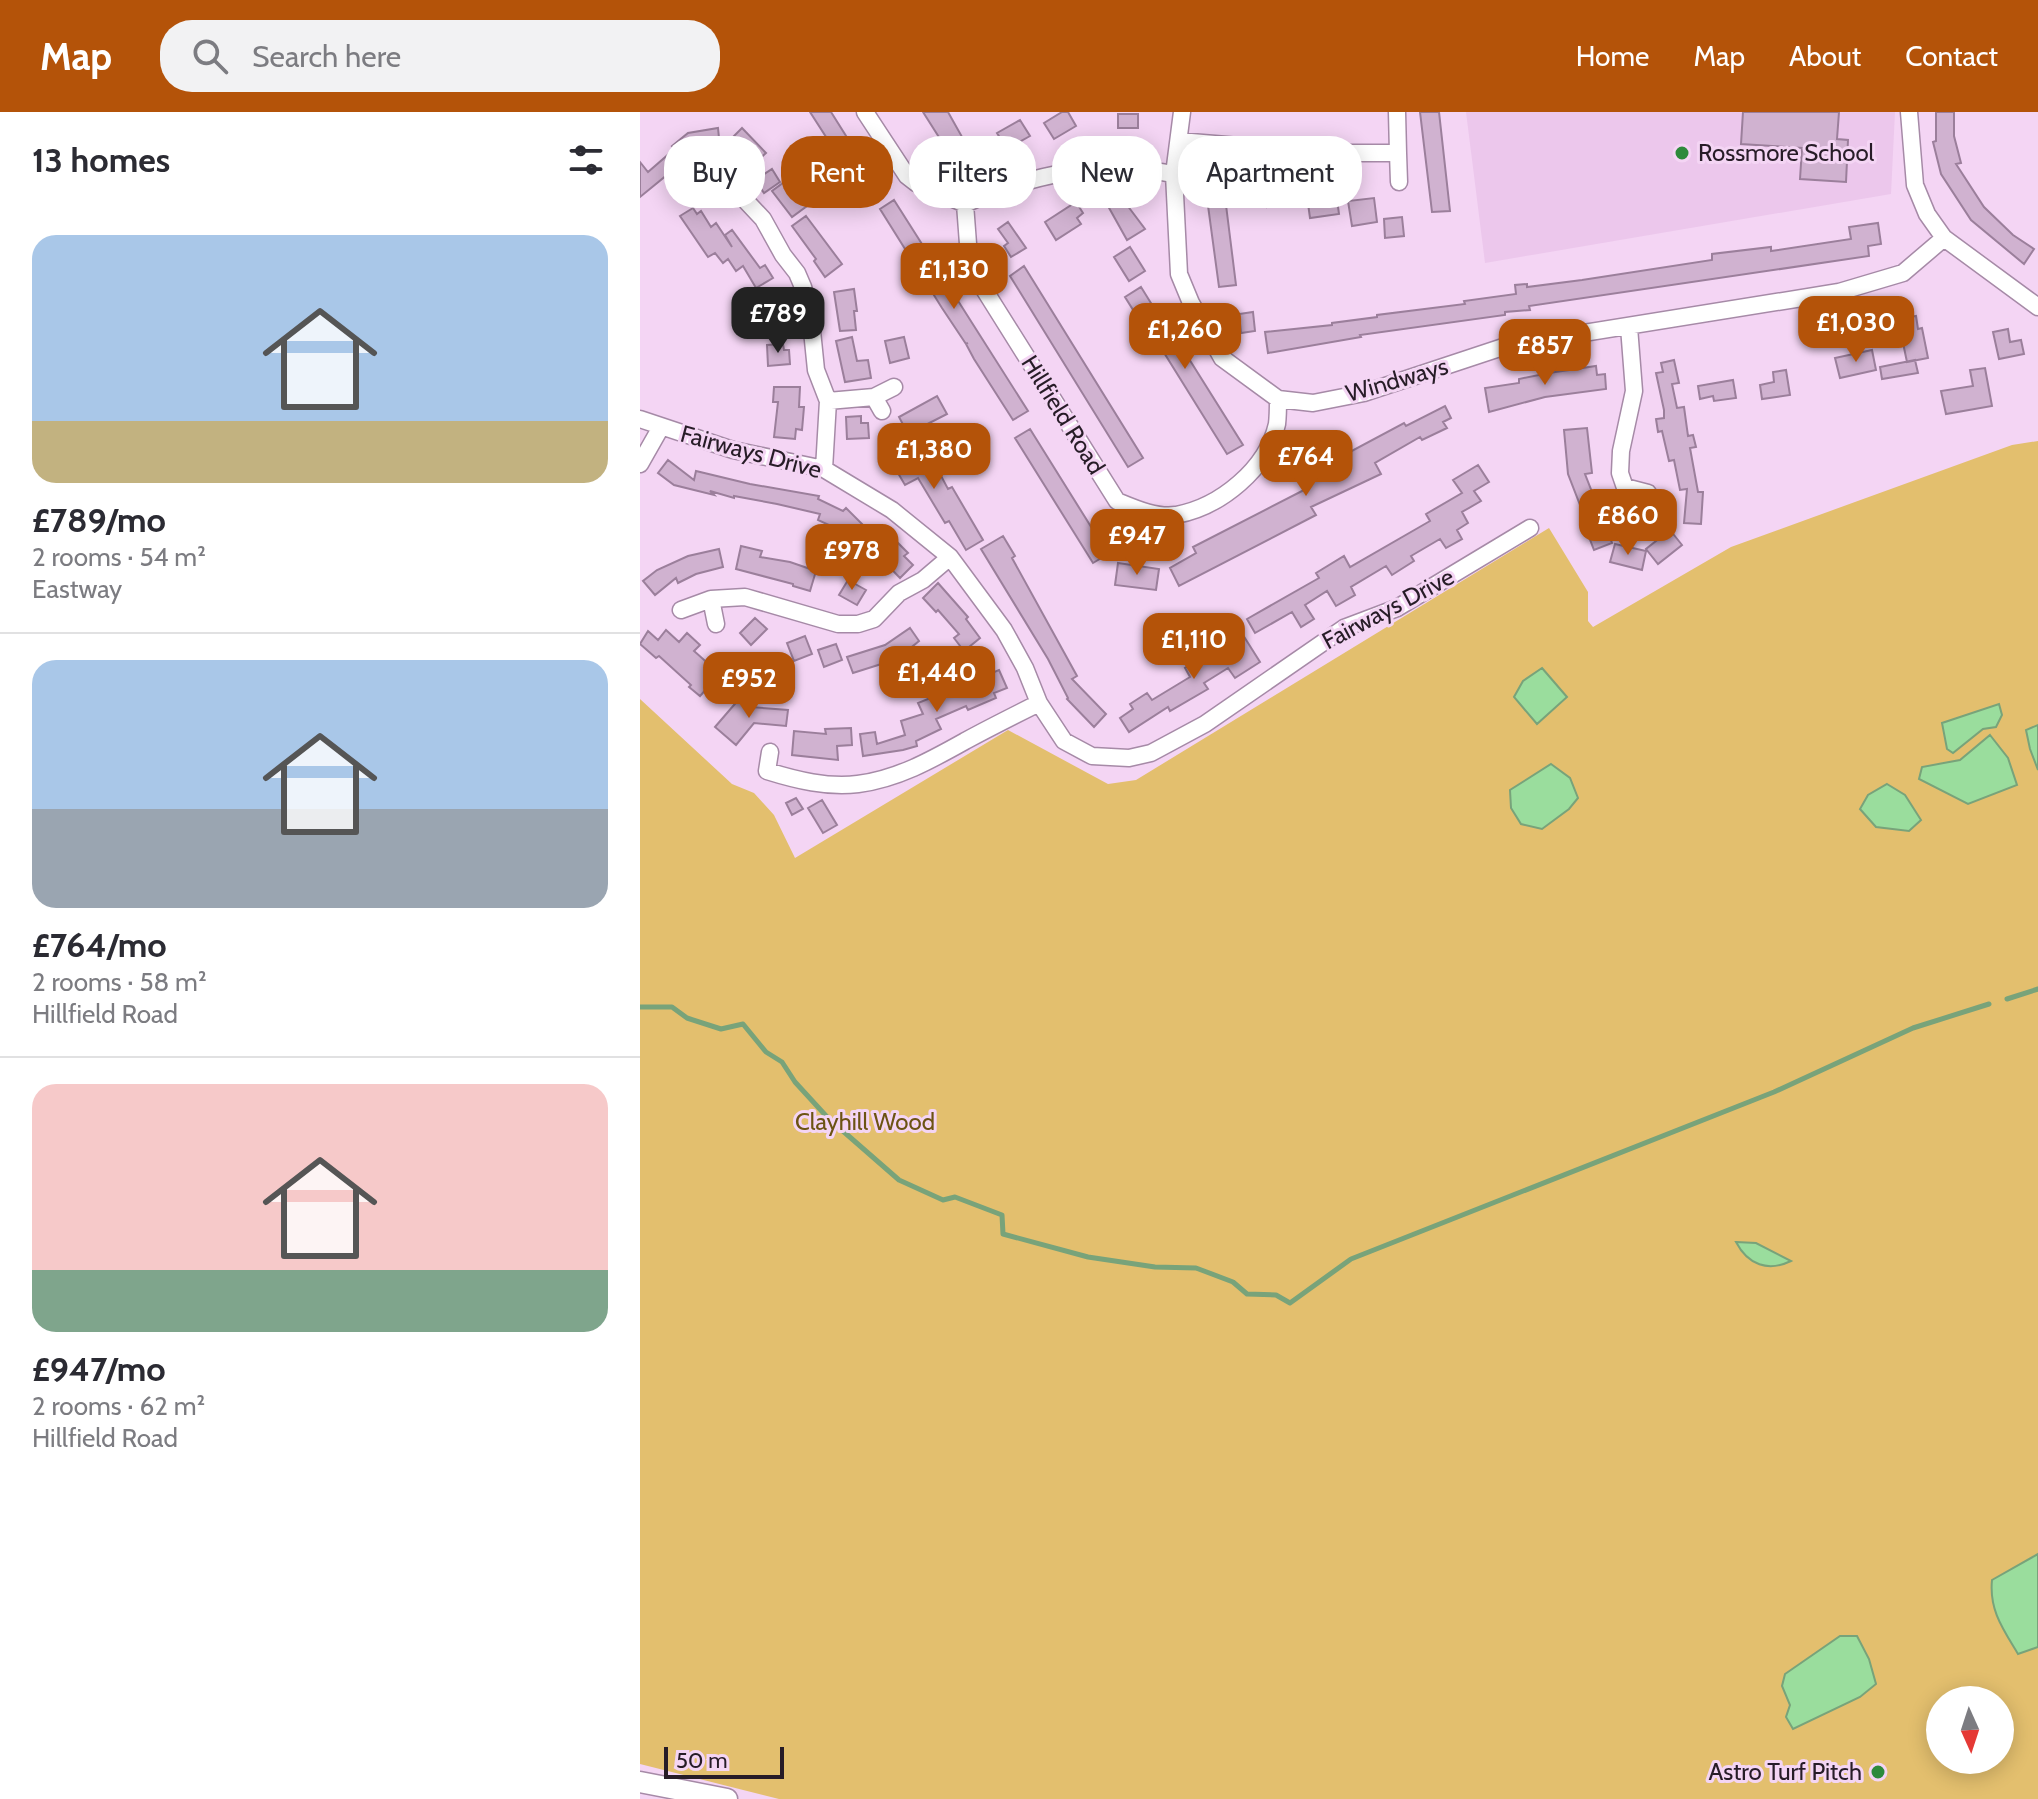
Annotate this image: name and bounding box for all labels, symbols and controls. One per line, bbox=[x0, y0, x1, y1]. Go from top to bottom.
search box bbox=[160, 20, 720, 92]
text: Map bbox=[40, 33, 112, 80]
icon: search bbox=[188, 34, 232, 78]
text: Search here bbox=[252, 38, 401, 75]
text: Home bbox=[1576, 39, 1649, 73]
text: Map bbox=[1693, 39, 1745, 73]
text: About bbox=[1789, 39, 1861, 73]
text: Contact bbox=[1905, 39, 1998, 73]
chip: Buy bbox=[664, 136, 765, 208]
chip: Rent bbox=[781, 136, 893, 208]
chip: Filters bbox=[909, 136, 1036, 208]
chip: New bbox=[1052, 136, 1162, 208]
chip: Apartment bbox=[1178, 136, 1362, 208]
icon: filters bbox=[564, 138, 608, 182]
place label: Rossmore School bbox=[1698, 138, 1875, 167]
text: 13 homes bbox=[32, 139, 170, 181]
marker: Rossmore School bbox=[1673, 144, 1691, 162]
pin: £1,130 bbox=[889, 243, 1019, 311]
text: £1,130 bbox=[919, 253, 989, 285]
icon: home bbox=[248, 287, 392, 431]
pin: £789 bbox=[731, 287, 825, 355]
pin: £1,030 bbox=[1791, 296, 1921, 364]
text: £789 bbox=[749, 297, 807, 329]
pin: £1,260 bbox=[1120, 303, 1250, 371]
text: £1,030 bbox=[1816, 306, 1896, 338]
text: £1,260 bbox=[1147, 313, 1223, 345]
pin: £857 bbox=[1498, 319, 1592, 387]
text: £857 bbox=[1517, 329, 1573, 361]
street label: Hillfield Road bbox=[1015, 350, 1111, 480]
street label: Windways bbox=[1343, 351, 1451, 408]
street label: Fairways Drive bbox=[677, 419, 825, 484]
pin: £1,380 bbox=[869, 423, 999, 491]
pin: £764 bbox=[1259, 430, 1353, 498]
text: £1,380 bbox=[895, 433, 973, 465]
text: £764 bbox=[1278, 440, 1334, 472]
pin: £860 bbox=[1581, 489, 1675, 557]
text: £789/mo bbox=[32, 499, 166, 541]
text: £860 bbox=[1597, 499, 1659, 531]
pin: £947 bbox=[1090, 509, 1184, 577]
text: £947 bbox=[1108, 519, 1166, 551]
pin: £978 bbox=[805, 524, 899, 592]
text: £978 bbox=[823, 534, 881, 566]
text: 2 rooms · 54 m² bbox=[32, 541, 206, 573]
street label: Fairways Drive bbox=[1317, 562, 1459, 655]
text: Eastway bbox=[32, 573, 122, 605]
pin: £1,110 bbox=[1129, 613, 1259, 681]
text: £1,110 bbox=[1161, 623, 1227, 655]
pin: £1,440 bbox=[872, 646, 1002, 714]
pin: £952 bbox=[702, 652, 796, 720]
text: £1,440 bbox=[897, 656, 977, 688]
text: £952 bbox=[721, 662, 777, 694]
icon: home bbox=[248, 712, 392, 856]
text: £764/mo bbox=[32, 924, 167, 966]
text: 2 rooms · 58 m² bbox=[32, 966, 207, 998]
text: Hillfield Road bbox=[32, 998, 178, 1030]
park label: Clayhill Wood bbox=[795, 1107, 935, 1136]
icon: home bbox=[248, 1136, 392, 1280]
text: £947/mo bbox=[32, 1348, 166, 1390]
text: 2 rooms · 62 m² bbox=[32, 1390, 205, 1422]
text: Hillfield Road bbox=[32, 1422, 178, 1454]
north arrow bbox=[1926, 1686, 2014, 1774]
map controls bbox=[1926, 1686, 2014, 1774]
scale bar bbox=[664, 1743, 784, 1779]
text: 50 m bbox=[676, 1747, 728, 1774]
place label: Astro Turf Pitch bbox=[1709, 1757, 1862, 1786]
marker: Astro Turf Pitch bbox=[1869, 1763, 1887, 1781]

